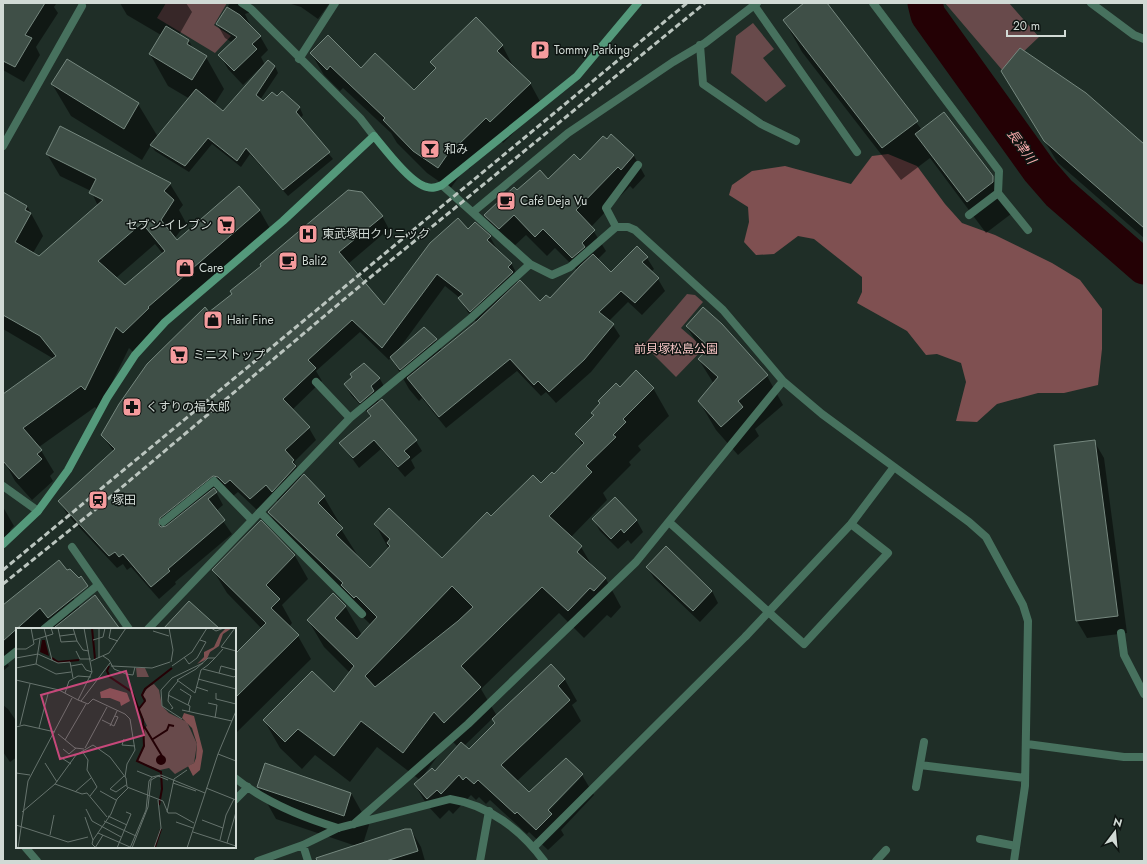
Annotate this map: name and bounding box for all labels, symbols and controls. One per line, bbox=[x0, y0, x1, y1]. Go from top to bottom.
scale bar bbox=[1007, 12, 1065, 38]
text: 20 m bbox=[1013, 17, 1040, 35]
parking icon: Tommy Parking bbox=[529, 39, 551, 61]
place label: Tommy Parking bbox=[554, 41, 630, 59]
water label: 長津川 bbox=[1002, 125, 1042, 169]
bar icon: 和み bbox=[419, 138, 441, 160]
place label: 和み bbox=[444, 140, 468, 158]
cafe icon: Café Deja Vu bbox=[495, 190, 517, 212]
place label: Café Deja Vu bbox=[520, 192, 587, 210]
supermarket icon: セブン-イレブン bbox=[215, 214, 237, 236]
place label: セブン-イレブン bbox=[125, 216, 212, 234]
hospital icon: 東武塚田クリニック bbox=[297, 223, 319, 245]
place label: 東武塚田クリニック bbox=[322, 225, 430, 243]
cafe icon: Bali2 bbox=[277, 250, 299, 272]
place label: Bali2 bbox=[302, 252, 327, 270]
shop icon: Care bbox=[174, 257, 196, 279]
place label: Care bbox=[199, 259, 223, 277]
shop icon: Hair Fine bbox=[202, 309, 224, 331]
place label: Hair Fine bbox=[227, 311, 274, 329]
park label: 前貝塚松島公園 bbox=[634, 340, 718, 358]
supermarket icon: ミニストップ bbox=[168, 344, 190, 366]
place label: ミニストップ bbox=[193, 346, 265, 364]
pharmacy icon: くすりの福太郎 bbox=[121, 396, 143, 418]
place label: くすりの福太郎 bbox=[146, 398, 230, 416]
station icon: 塚田 bbox=[87, 489, 109, 511]
place label: 塚田 bbox=[112, 491, 136, 509]
inset map bbox=[16, 628, 236, 848]
north arrow bbox=[1095, 812, 1135, 852]
text: N bbox=[1111, 813, 1124, 831]

